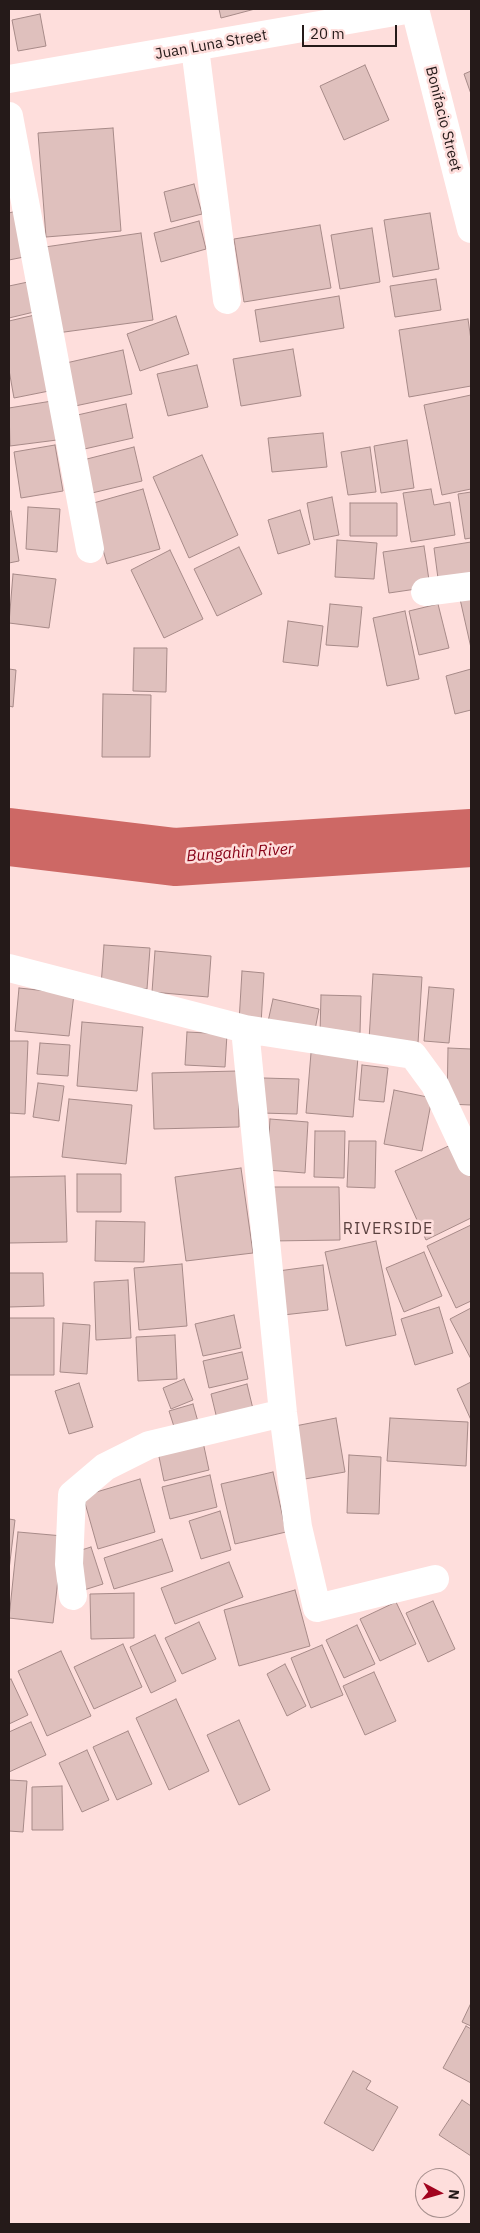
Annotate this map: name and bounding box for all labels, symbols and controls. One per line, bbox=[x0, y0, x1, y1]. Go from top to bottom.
scale bar bbox=[305, 15, 400, 47]
text: 20 m bbox=[310, 24, 345, 43]
street label: Juan Luna Street bbox=[154, 26, 268, 64]
street label: Bonifacio Street bbox=[421, 65, 465, 173]
water label: Bungahin River bbox=[186, 840, 294, 866]
district label: RIVERSIDE bbox=[342, 1219, 434, 1239]
north arrow bbox=[415, 2168, 465, 2218]
text: N bbox=[444, 2188, 463, 2200]

